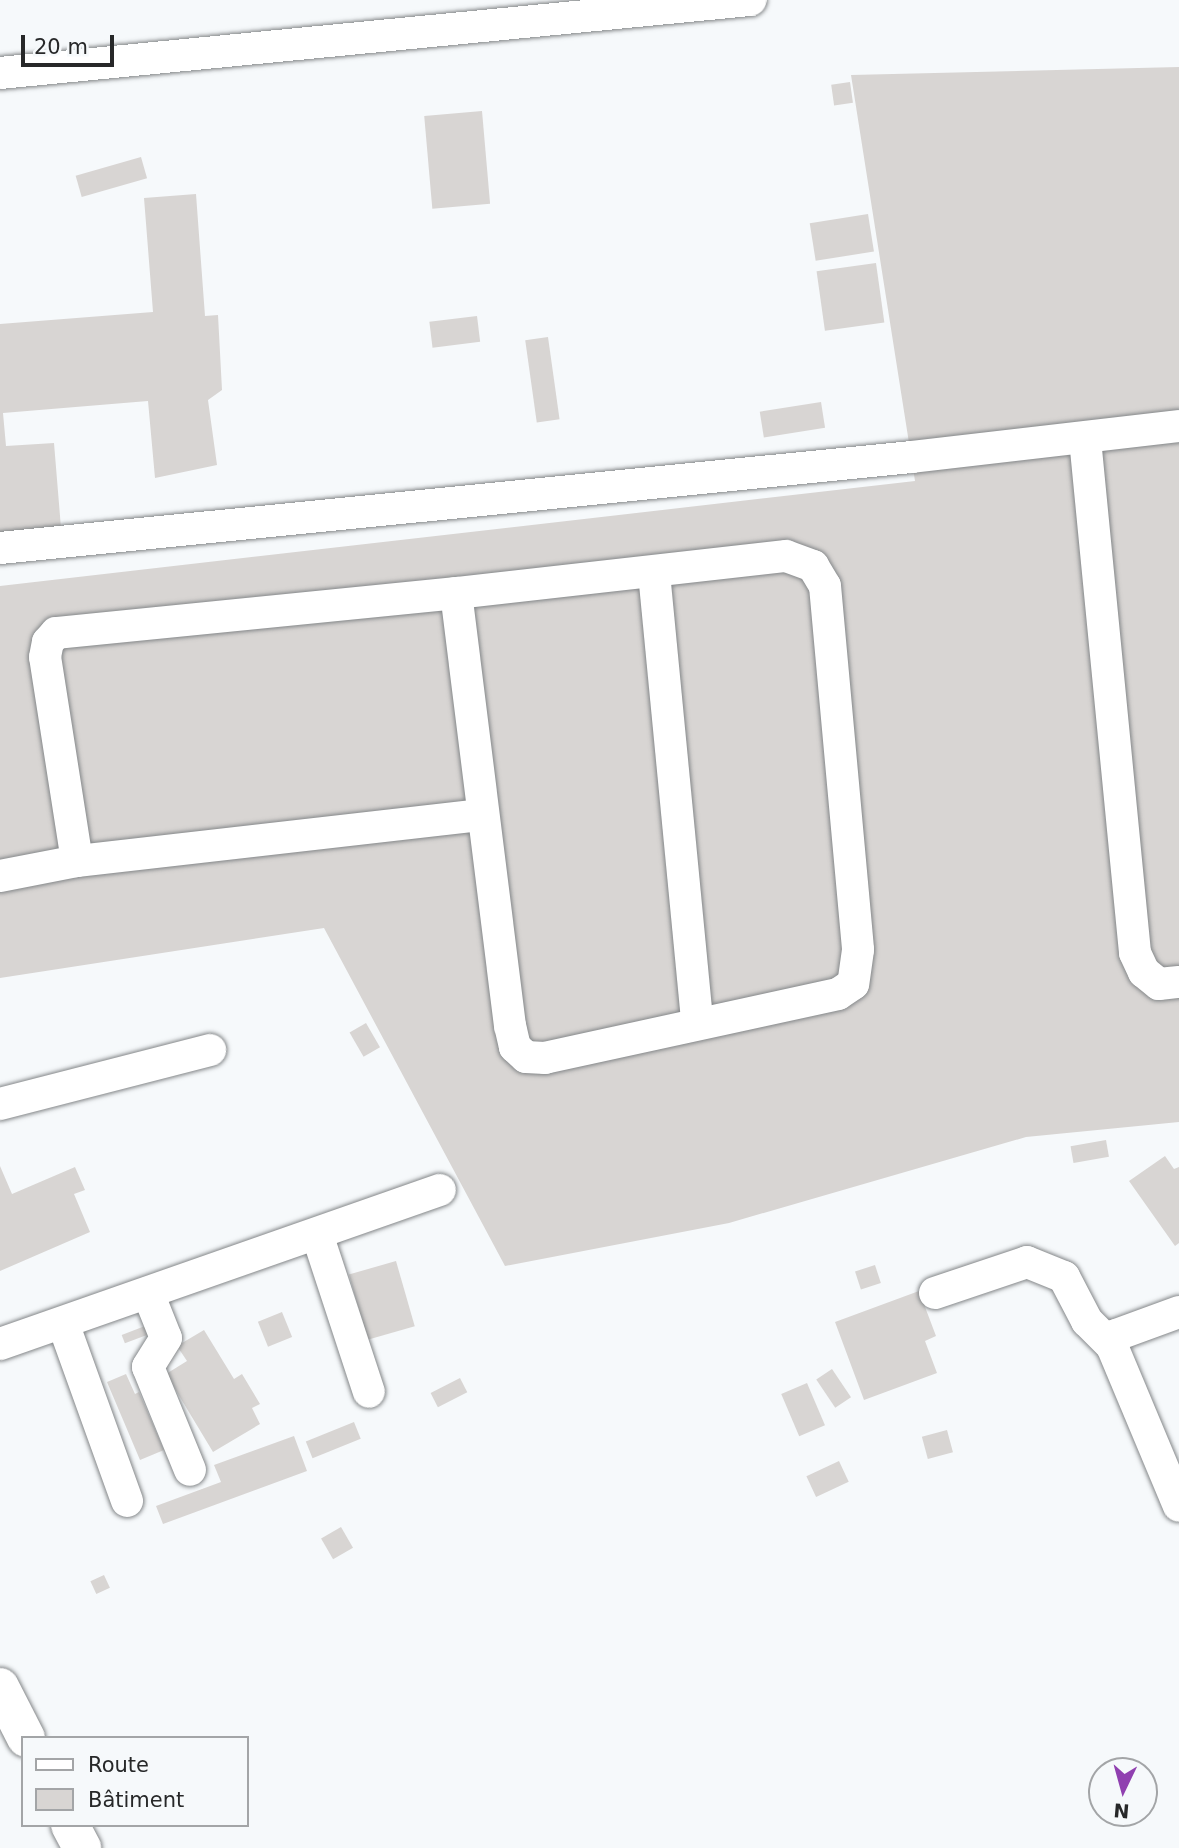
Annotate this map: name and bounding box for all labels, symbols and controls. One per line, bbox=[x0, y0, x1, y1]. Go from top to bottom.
scale bar bbox=[24, 21, 117, 65]
text: 20 m bbox=[34, 35, 88, 59]
legend bbox=[21, 1736, 248, 1827]
text: Route bbox=[88, 1753, 149, 1777]
north arrow bbox=[1088, 1757, 1158, 1827]
text: Bâtiment bbox=[88, 1788, 184, 1812]
text: N bbox=[1112, 1799, 1130, 1823]

